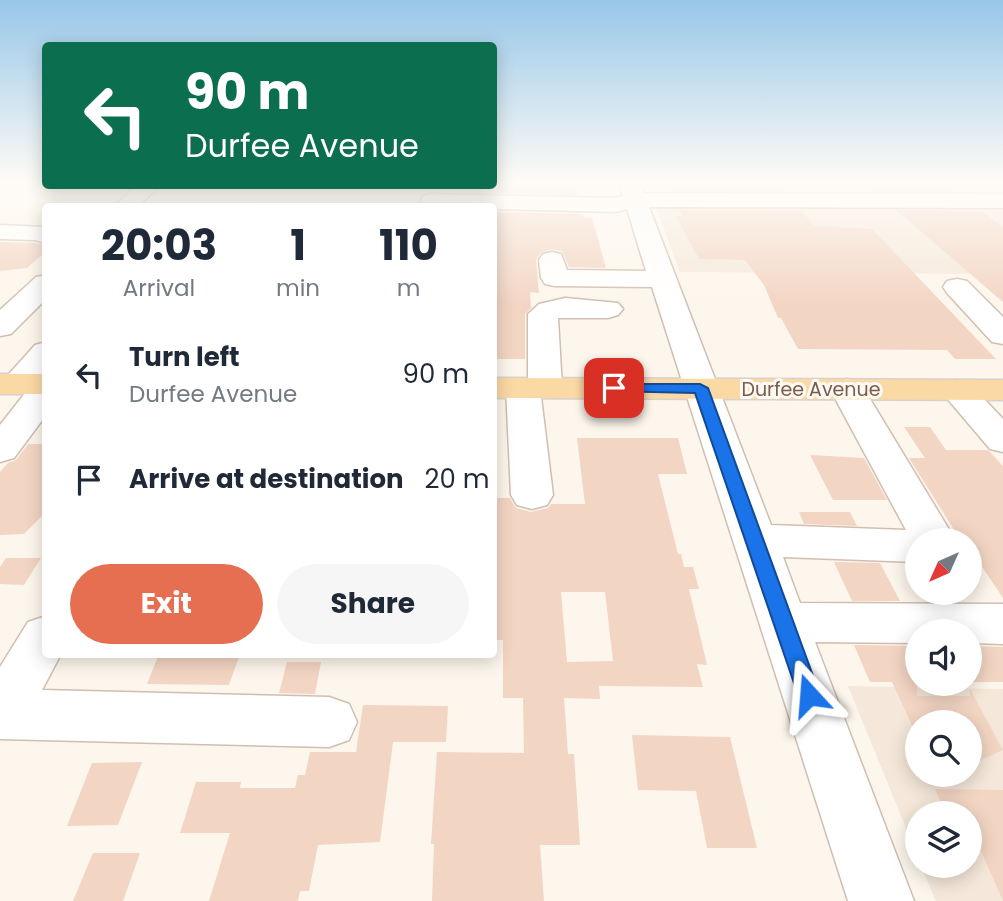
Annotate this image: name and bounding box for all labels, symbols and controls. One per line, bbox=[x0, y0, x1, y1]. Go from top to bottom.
text: 90 m bbox=[185, 58, 309, 126]
icon: left bbox=[70, 70, 161, 161]
text: Durfee Avenue bbox=[185, 123, 419, 168]
text: 20:03 bbox=[101, 216, 217, 275]
text: 1 bbox=[290, 216, 306, 275]
text: 110 bbox=[379, 216, 438, 275]
text: Arrival bbox=[123, 272, 195, 304]
text: min bbox=[276, 272, 320, 304]
text: m bbox=[397, 272, 420, 304]
text: Turn left bbox=[129, 339, 240, 375]
icon: left bbox=[70, 356, 108, 394]
text: 90 m bbox=[403, 356, 469, 392]
pin bbox=[584, 358, 644, 418]
icon: arrive bbox=[595, 369, 633, 407]
street label: Durfee Avenue bbox=[742, 376, 880, 403]
text: Durfee Avenue bbox=[129, 378, 297, 410]
icon: arrive bbox=[70, 461, 108, 499]
text: Arrive at destination bbox=[129, 461, 404, 497]
text: 20 m bbox=[425, 461, 490, 497]
north arrow bbox=[905, 528, 982, 606]
map controls bbox=[905, 528, 982, 878]
button: Exit bbox=[70, 564, 263, 644]
button: Share bbox=[277, 564, 469, 644]
button: sound bbox=[905, 619, 982, 696]
position arrow bbox=[772, 658, 846, 732]
button: search bbox=[905, 710, 982, 787]
button: layers bbox=[905, 801, 982, 878]

